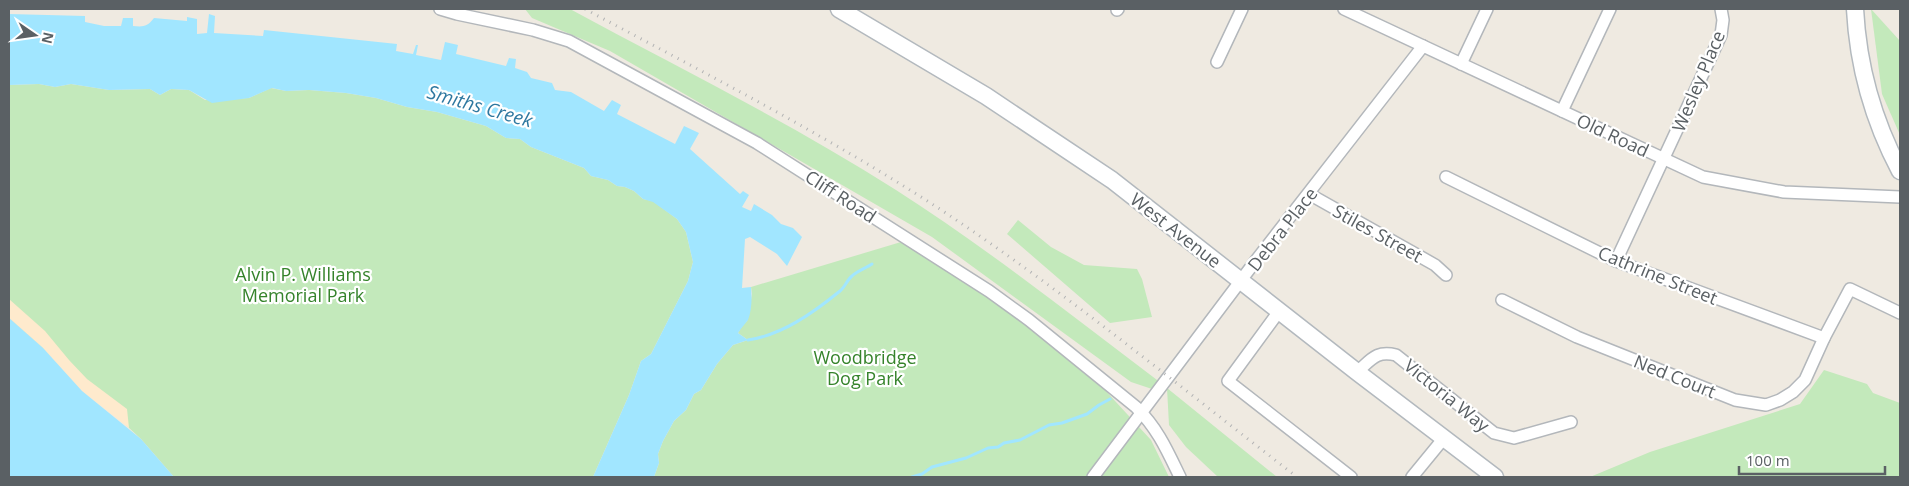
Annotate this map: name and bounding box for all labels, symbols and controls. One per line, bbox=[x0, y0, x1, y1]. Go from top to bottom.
north arrow bbox=[10, 10, 60, 60]
street label: Wesley Place bbox=[1666, 27, 1730, 135]
text: N bbox=[38, 30, 59, 46]
water label: Smiths Creek bbox=[424, 79, 536, 134]
street label: Old Road bbox=[1573, 108, 1653, 162]
street label: Cliff Road bbox=[801, 164, 881, 228]
street label: Debra Place bbox=[1242, 182, 1322, 276]
street label: West Avenue bbox=[1126, 187, 1226, 273]
street label: Stiles Street bbox=[1329, 199, 1427, 267]
street label: Cathrine Street bbox=[1595, 240, 1721, 310]
park label: Alvin P. Williams Memorial Park bbox=[235, 262, 371, 307]
park label: Woodbridge Dog Park bbox=[813, 345, 917, 390]
street label: Ned Court bbox=[1630, 349, 1720, 403]
street label: Victoria Way bbox=[1399, 353, 1495, 437]
scale bar bbox=[1739, 444, 1885, 476]
text: 100 m bbox=[1746, 450, 1790, 470]

